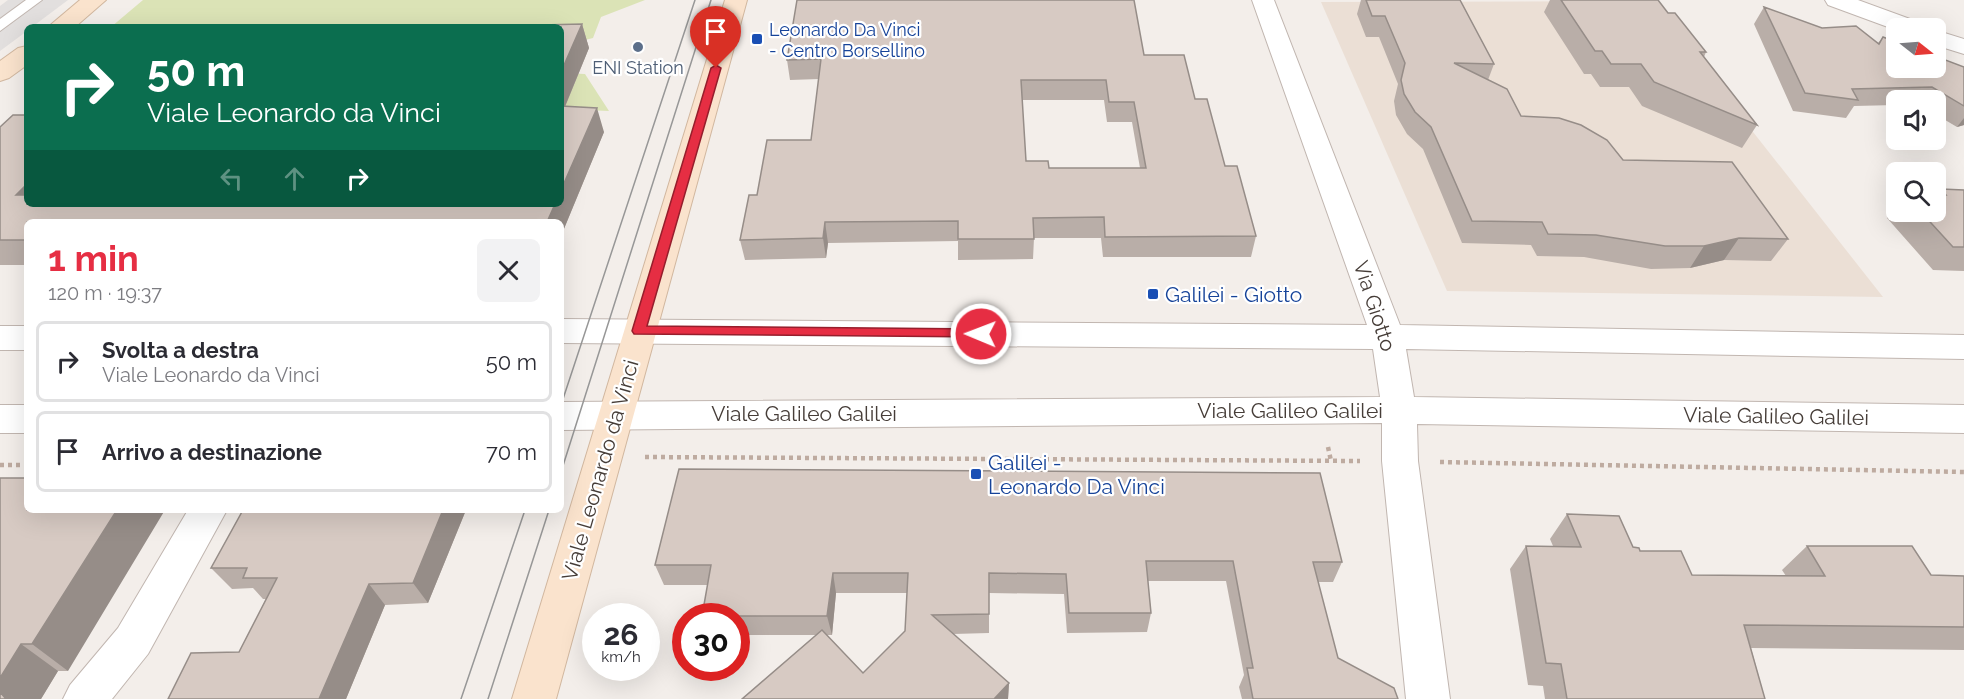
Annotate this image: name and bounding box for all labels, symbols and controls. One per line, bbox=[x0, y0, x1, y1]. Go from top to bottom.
pin bbox=[690, 6, 741, 68]
icon: arrive bbox=[699, 15, 732, 48]
north arrow bbox=[1886, 18, 1946, 78]
map controls bbox=[1886, 18, 1946, 222]
place label: Leonardo Da Vinci - Centro Borsellino bbox=[769, 19, 925, 61]
marker: Leonardo Da Vinci - Centro Borsellino bbox=[750, 32, 764, 46]
marker: ENI Station bbox=[631, 40, 645, 54]
text: 50 m bbox=[147, 47, 245, 96]
icon: right bbox=[48, 48, 126, 126]
place label: ENI Station bbox=[592, 57, 684, 78]
button: sound bbox=[1886, 90, 1946, 150]
text: Viale Leonardo da Vinci bbox=[147, 97, 441, 128]
icon: left bbox=[215, 162, 248, 195]
icon: ahead bbox=[278, 162, 311, 195]
icon: right bbox=[341, 162, 374, 195]
button: search bbox=[1886, 162, 1946, 222]
text: 1 min bbox=[48, 237, 139, 279]
button: close bbox=[477, 239, 540, 302]
street label: Via Giotto bbox=[1349, 257, 1401, 355]
text: 120 m · 19:37 bbox=[48, 281, 162, 305]
place label: Galilei - Giotto bbox=[1165, 282, 1302, 307]
marker: Galilei - Giotto bbox=[1146, 287, 1160, 301]
position arrow bbox=[949, 302, 1013, 366]
text: Svolta a destra bbox=[102, 337, 259, 363]
icon: right bbox=[51, 345, 84, 378]
text: 50 m bbox=[486, 349, 537, 375]
street label: Viale Leonardo da Vinci bbox=[556, 357, 644, 583]
text: Viale Leonardo da Vinci bbox=[102, 363, 320, 387]
street label: Viale Galileo Galilei bbox=[1197, 398, 1383, 423]
street label: Viale Galileo Galilei bbox=[711, 401, 897, 426]
street label: Viale Galileo Galilei bbox=[1683, 402, 1869, 430]
icon: arrive bbox=[51, 435, 84, 468]
text: Arrivo a destinazione bbox=[102, 439, 322, 465]
text: 70 m bbox=[486, 439, 537, 465]
place label: Galilei - Leonardo Da Vinci bbox=[988, 450, 1165, 499]
marker: Galilei - Leonardo Da Vinci bbox=[969, 467, 983, 481]
speed limit sign: 30 bbox=[672, 603, 750, 681]
text: 26 bbox=[603, 617, 639, 652]
text: km/h bbox=[601, 648, 641, 666]

